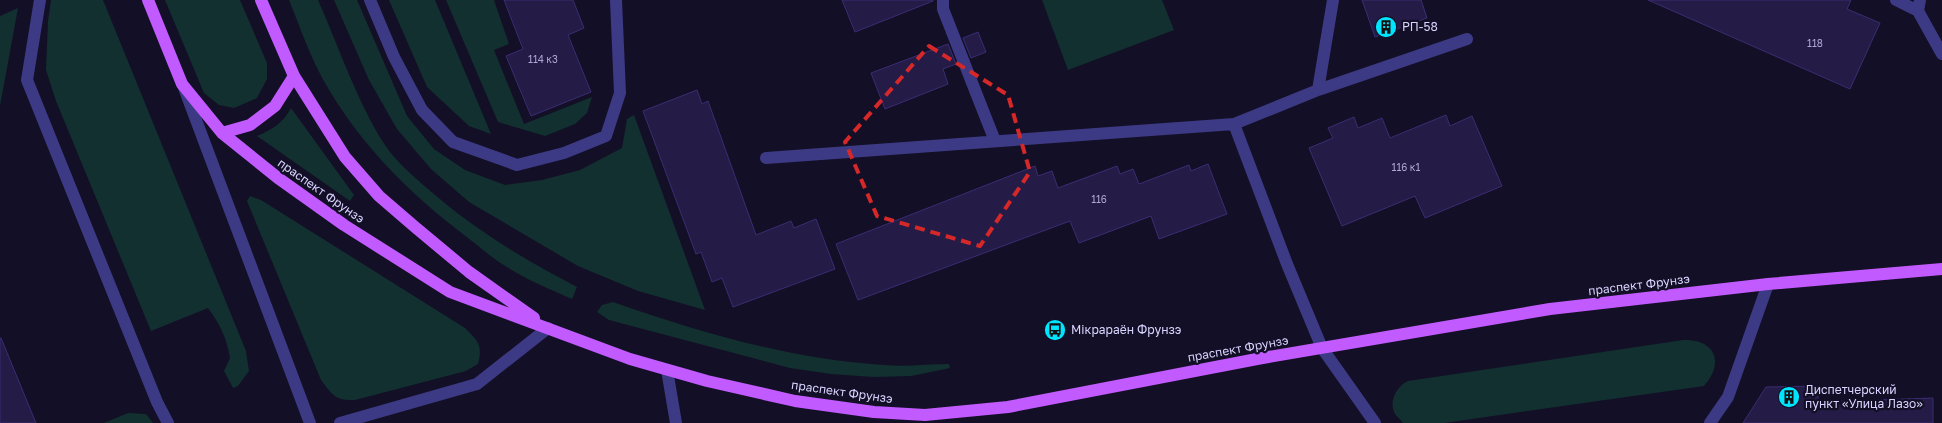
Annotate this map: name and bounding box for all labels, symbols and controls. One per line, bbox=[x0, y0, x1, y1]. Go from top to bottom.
building icon: РП-58 bbox=[1374, 15, 1398, 39]
place label: РП-58 bbox=[1402, 19, 1438, 34]
house number: 118 bbox=[1807, 37, 1823, 49]
house number: 114 к3 bbox=[528, 53, 558, 65]
street label: праспект Фрунзэ bbox=[275, 155, 367, 226]
house number: 116 к1 bbox=[1392, 161, 1421, 173]
house number: 116 bbox=[1091, 193, 1107, 205]
street label: праспект Фрунзэ bbox=[1587, 271, 1691, 298]
bus stop icon: Мікрараён Фрунзэ bbox=[1043, 318, 1067, 342]
place label: Мікрараён Фрунзэ bbox=[1071, 322, 1181, 337]
street label: праспект Фрунзэ bbox=[1186, 332, 1290, 365]
street label: праспект Фрунзэ bbox=[790, 377, 894, 406]
place label: Диспетчерский пункт «Улица Лазо» bbox=[1805, 382, 1923, 411]
building icon: Диспетчерский пункт «Улица Лазо» bbox=[1777, 385, 1801, 409]

